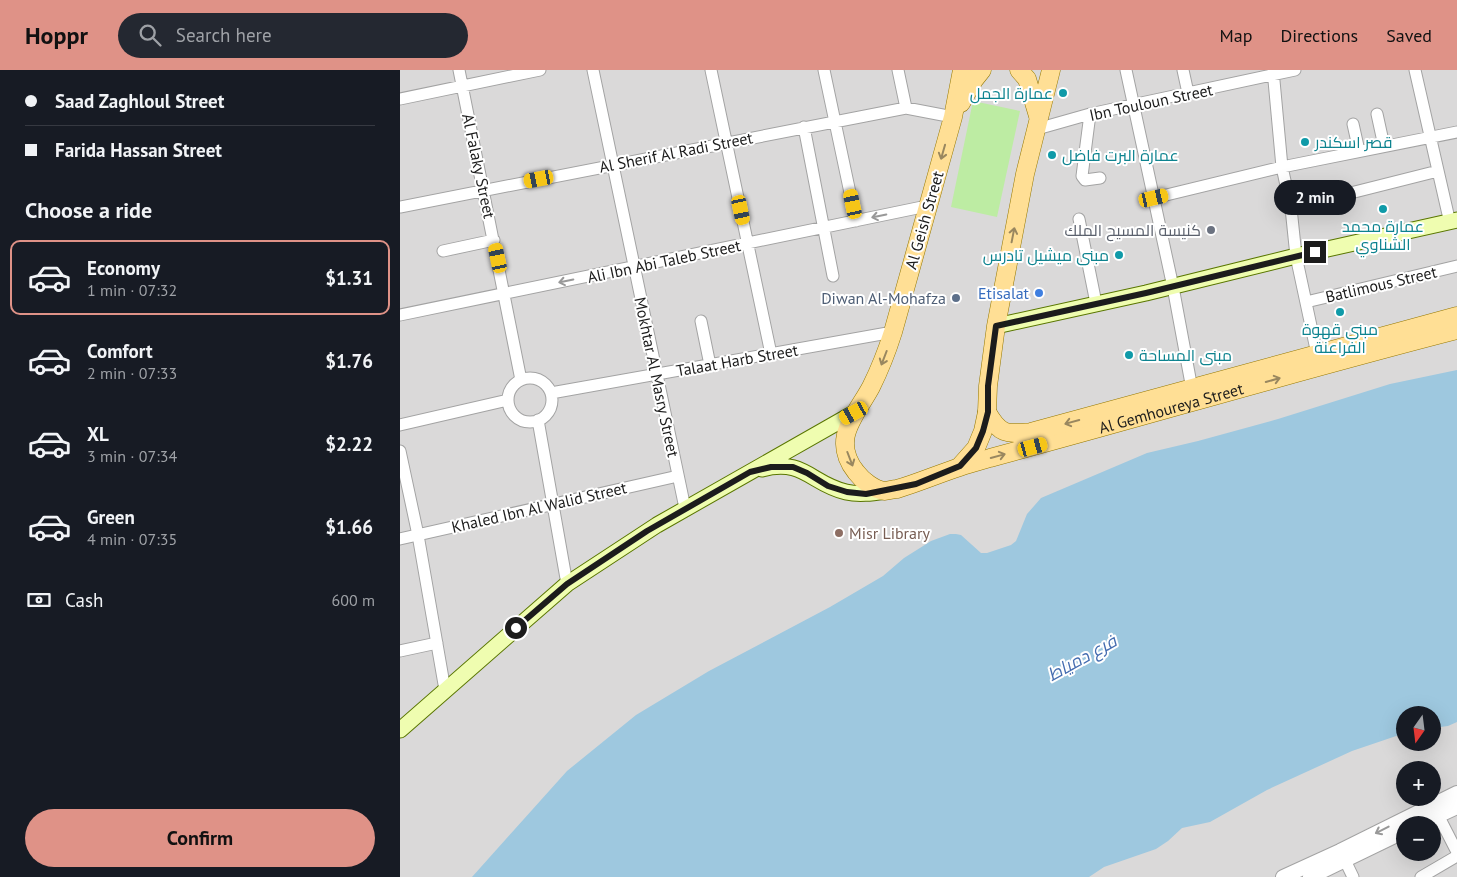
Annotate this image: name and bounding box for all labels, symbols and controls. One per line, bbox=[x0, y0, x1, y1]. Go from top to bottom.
search box bbox=[118, 13, 468, 58]
text: Hoppr bbox=[25, 20, 88, 51]
icon: search bbox=[136, 21, 164, 49]
text: Search here bbox=[176, 23, 272, 47]
text: Map bbox=[1220, 24, 1252, 47]
text: Directions bbox=[1280, 24, 1358, 47]
text: Saved bbox=[1386, 24, 1432, 47]
street label: Ibn Touloun Street bbox=[1087, 79, 1215, 125]
place label: عمارة الجمل bbox=[970, 83, 1053, 104]
marker: عمارة الجمل bbox=[1057, 87, 1069, 99]
text: Saad Zaghloul Street bbox=[55, 89, 224, 113]
street label: Al Falaky Street bbox=[458, 112, 500, 221]
street label: Al Sherif Al Radi Street bbox=[598, 127, 755, 177]
place label: قصر اسكندر bbox=[1314, 132, 1392, 152]
marker: قصر اسكندر bbox=[1299, 136, 1311, 148]
text: Farida Hassan Street bbox=[55, 138, 222, 162]
one-way arrow bbox=[938, 143, 948, 159]
place label: عمارة البرت فاضل bbox=[1062, 145, 1179, 166]
marker: عمارة البرت فاضل bbox=[1046, 149, 1058, 161]
street label: Al Geish Street bbox=[900, 168, 948, 271]
car bbox=[522, 169, 555, 189]
callout: 2 min bbox=[1274, 180, 1356, 214]
car bbox=[1137, 187, 1170, 209]
text: 2 min bbox=[1295, 187, 1335, 207]
car bbox=[842, 188, 863, 220]
car bbox=[730, 194, 751, 226]
text: Choose a ride bbox=[25, 196, 152, 224]
marker: عمارة محمد الشناوي bbox=[1377, 203, 1389, 215]
one-way arrow bbox=[872, 212, 888, 222]
place label: عمارة محمد الشناوي bbox=[1342, 216, 1424, 258]
place label: كنيسة المسيح الملك bbox=[1065, 220, 1201, 242]
marker: كنيسة المسيح الملك bbox=[1205, 224, 1217, 236]
one-way arrow bbox=[1009, 228, 1018, 244]
street label: Ali Ibn Abi Taleb Street bbox=[586, 235, 743, 287]
route end bbox=[1304, 241, 1326, 263]
car bbox=[487, 242, 508, 274]
place label: مبنى ميشيل تادرس bbox=[983, 245, 1109, 266]
marker: مبنى ميشيل تادرس bbox=[1113, 249, 1125, 261]
icon: car bbox=[27, 255, 72, 300]
text: Economy bbox=[87, 256, 160, 280]
street label: Batlimous Street bbox=[1323, 261, 1439, 307]
text: $1.31 bbox=[325, 266, 373, 290]
one-way arrow bbox=[558, 276, 574, 286]
text: 1 min · 07:32 bbox=[87, 280, 177, 300]
place label: Etisalat bbox=[978, 283, 1030, 303]
marker: Etisalat bbox=[1033, 287, 1045, 299]
place label: Diwan Al-Mohafza bbox=[821, 288, 946, 308]
marker: Diwan Al-Mohafza bbox=[950, 292, 962, 304]
street label: Mokhtar Al Masry Street bbox=[630, 295, 684, 460]
marker: مبنى قهوة الفراعنة bbox=[1334, 306, 1346, 318]
place label: مبنى قهوة الفراعنة bbox=[1302, 319, 1378, 357]
icon: car bbox=[27, 338, 72, 383]
text: Comfort bbox=[87, 339, 153, 363]
street label: Talaat Harb Street bbox=[675, 339, 800, 381]
place label: مبنى المساحة bbox=[1139, 345, 1232, 366]
text: $1.76 bbox=[325, 349, 373, 373]
marker: مبنى المساحة bbox=[1123, 349, 1135, 361]
one-way arrow bbox=[879, 350, 888, 365]
text: 2 min · 07:33 bbox=[87, 363, 177, 383]
one-way arrow bbox=[1265, 374, 1281, 384]
street label: Al Gemhoureya Street bbox=[1097, 378, 1246, 438]
car bbox=[837, 399, 870, 427]
one-way arrow bbox=[1065, 417, 1081, 427]
icon: car bbox=[27, 421, 72, 466]
text: XL bbox=[87, 422, 109, 446]
text: $2.22 bbox=[325, 432, 373, 456]
car bbox=[1016, 436, 1049, 458]
text: 3 min · 07:34 bbox=[87, 446, 177, 466]
one-way arrow bbox=[846, 451, 855, 466]
one-way arrow bbox=[990, 451, 1006, 460]
street label: Khaled Ibn Al Walid Street bbox=[449, 477, 629, 537]
icon: car bbox=[27, 504, 72, 549]
text: Green bbox=[87, 505, 135, 529]
text: $1.66 bbox=[325, 515, 373, 539]
place label: Misr Library bbox=[849, 523, 930, 543]
marker: Misr Library bbox=[833, 527, 845, 539]
text: 4 min · 07:35 bbox=[87, 529, 177, 549]
icon: cash bbox=[25, 586, 53, 614]
text: Cash bbox=[65, 588, 103, 612]
text: 600 m bbox=[332, 590, 375, 610]
route start bbox=[505, 617, 527, 639]
water label: فرع دمياط bbox=[1043, 629, 1122, 687]
north arrow bbox=[1396, 706, 1441, 751]
map controls bbox=[1396, 706, 1441, 861]
button: + bbox=[1396, 761, 1441, 806]
button: Confirm bbox=[25, 809, 375, 867]
button: − bbox=[1396, 816, 1441, 861]
one-way arrow bbox=[1375, 826, 1390, 835]

